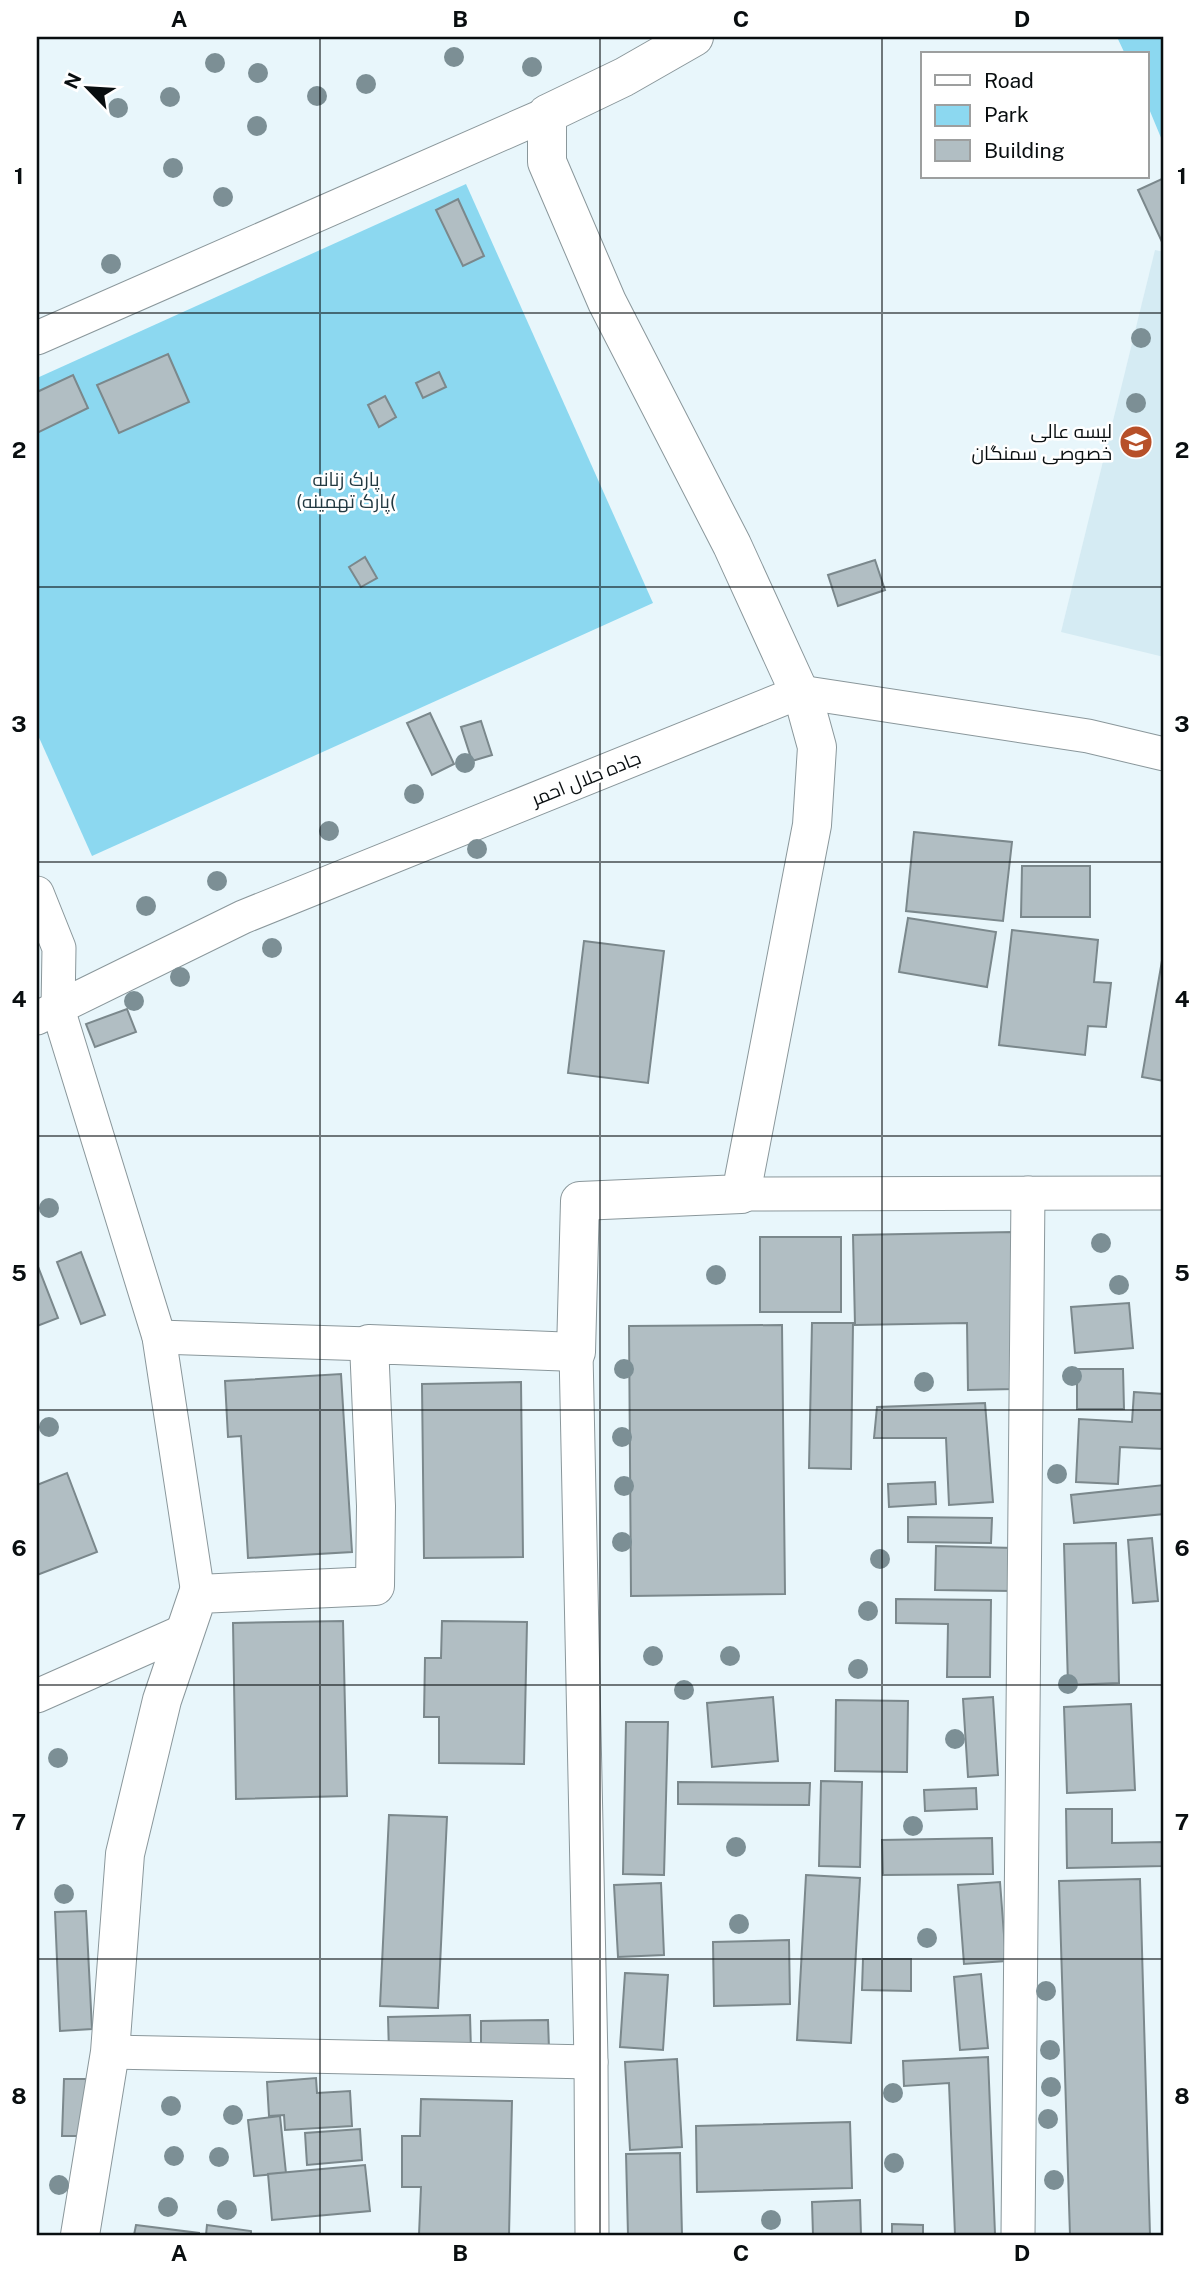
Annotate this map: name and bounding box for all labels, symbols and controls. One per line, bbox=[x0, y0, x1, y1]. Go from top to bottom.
text: A bbox=[171, 5, 188, 32]
text: B bbox=[452, 5, 468, 32]
text: C bbox=[733, 5, 749, 32]
text: D bbox=[1014, 5, 1030, 32]
north arrow bbox=[52, 52, 122, 122]
legend bbox=[921, 52, 1148, 178]
text: Road bbox=[984, 68, 1034, 93]
text: N bbox=[59, 69, 86, 92]
text: Park bbox=[984, 102, 1029, 127]
text: Building bbox=[984, 138, 1065, 163]
text: 1 bbox=[14, 162, 24, 189]
text: 1 bbox=[1177, 162, 1187, 189]
place label: لیسه عالی خصوصی سمنگان bbox=[971, 420, 1112, 465]
school or university icon: لیسه عالی خصوصی سمنگان bbox=[1117, 423, 1155, 461]
text: 2 bbox=[12, 436, 26, 463]
text: 2 bbox=[1175, 436, 1189, 463]
park label: پارک زنانه (پارک تهمینه( bbox=[296, 468, 396, 514]
text: 3 bbox=[11, 710, 27, 737]
text: 3 bbox=[1174, 710, 1190, 737]
street label: جاده حلال احمر bbox=[527, 746, 644, 811]
text: 4 bbox=[11, 985, 27, 1012]
text: 4 bbox=[1174, 985, 1190, 1012]
text: 5 bbox=[11, 1259, 27, 1286]
text: 5 bbox=[1174, 1259, 1190, 1286]
text: 6 bbox=[11, 1534, 27, 1561]
text: 6 bbox=[1174, 1534, 1190, 1561]
text: 7 bbox=[12, 1808, 26, 1835]
text: 7 bbox=[1175, 1808, 1189, 1835]
text: 8 bbox=[11, 2082, 27, 2109]
text: 8 bbox=[1174, 2082, 1190, 2109]
text: A bbox=[171, 2239, 188, 2266]
text: B bbox=[452, 2239, 468, 2266]
text: C bbox=[733, 2239, 749, 2266]
text: D bbox=[1014, 2239, 1030, 2266]

